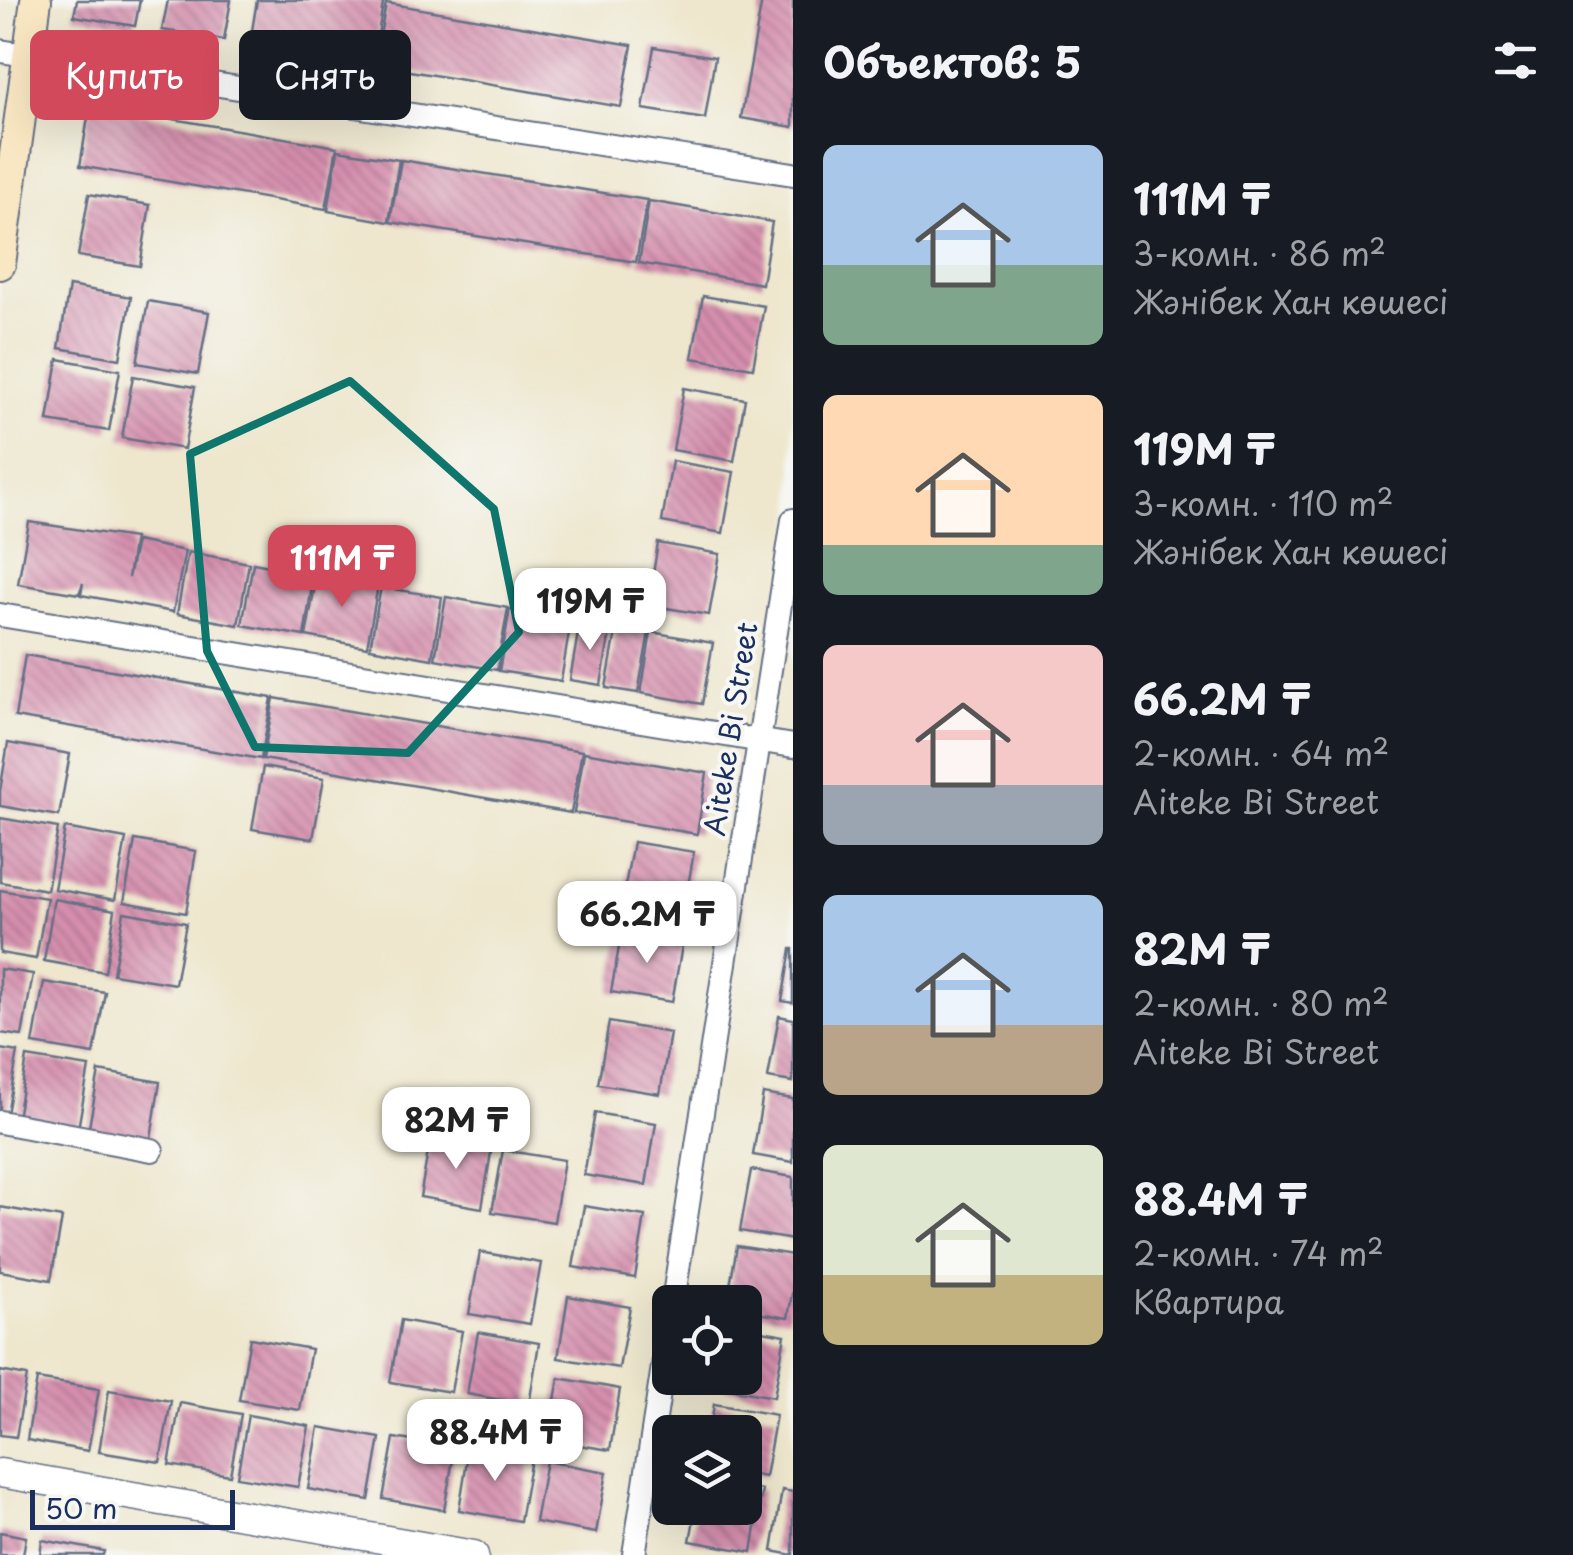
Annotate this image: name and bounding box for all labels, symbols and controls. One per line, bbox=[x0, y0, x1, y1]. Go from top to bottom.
text: Объектов: 5 bbox=[823, 29, 1082, 92]
chip: Купить bbox=[30, 30, 219, 120]
chip: Снять bbox=[239, 30, 411, 120]
icon: filters bbox=[1488, 33, 1543, 88]
text: 111M ₸ bbox=[1133, 166, 1270, 229]
icon: home bbox=[903, 185, 1023, 305]
text: 3-комн. · 86 m² bbox=[1133, 229, 1386, 277]
text: Жәнібек Хан көшесі bbox=[1133, 277, 1448, 325]
text: 119M ₸ bbox=[1133, 416, 1274, 479]
icon: home bbox=[903, 435, 1023, 555]
text: 3-комн. · 110 m² bbox=[1133, 479, 1393, 527]
pin: 111M ₸ bbox=[261, 525, 423, 610]
text: Жәнібек Хан көшесі bbox=[1133, 527, 1448, 575]
text: 111M ₸ bbox=[290, 533, 394, 581]
pin: 119M ₸ bbox=[509, 568, 671, 653]
text: 119M ₸ bbox=[536, 576, 644, 624]
street label: Aiteke Bi Street bbox=[691, 619, 768, 839]
text: 66.2M ₸ bbox=[1133, 666, 1310, 729]
icon: home bbox=[903, 685, 1023, 805]
text: 2-комн. · 64 m² bbox=[1133, 729, 1389, 777]
text: Aiteke Bi Street bbox=[1133, 777, 1379, 825]
pin: 66.2M ₸ bbox=[555, 881, 739, 966]
text: 66.2M ₸ bbox=[580, 889, 714, 937]
text: 82M ₸ bbox=[1133, 916, 1270, 979]
icon: home bbox=[903, 935, 1023, 1055]
text: 2-комн. · 80 m² bbox=[1133, 979, 1389, 1027]
text: Aiteke Bi Street bbox=[1133, 1027, 1379, 1075]
pin: 82M ₸ bbox=[386, 1087, 526, 1172]
text: 82M ₸ bbox=[404, 1095, 508, 1143]
text: 88.4M ₸ bbox=[1133, 1166, 1307, 1229]
icon: home bbox=[903, 1185, 1023, 1305]
text: 2-комн. · 74 m² bbox=[1133, 1229, 1384, 1277]
text: Квартира bbox=[1133, 1277, 1284, 1325]
map controls bbox=[652, 1285, 762, 1525]
button: locate bbox=[652, 1285, 762, 1395]
pin: 88.4M ₸ bbox=[403, 1399, 587, 1484]
text: 88.4M ₸ bbox=[429, 1407, 561, 1455]
button: layers bbox=[652, 1415, 762, 1525]
scale bar bbox=[30, 1485, 235, 1530]
text: 50 m bbox=[45, 1486, 118, 1529]

